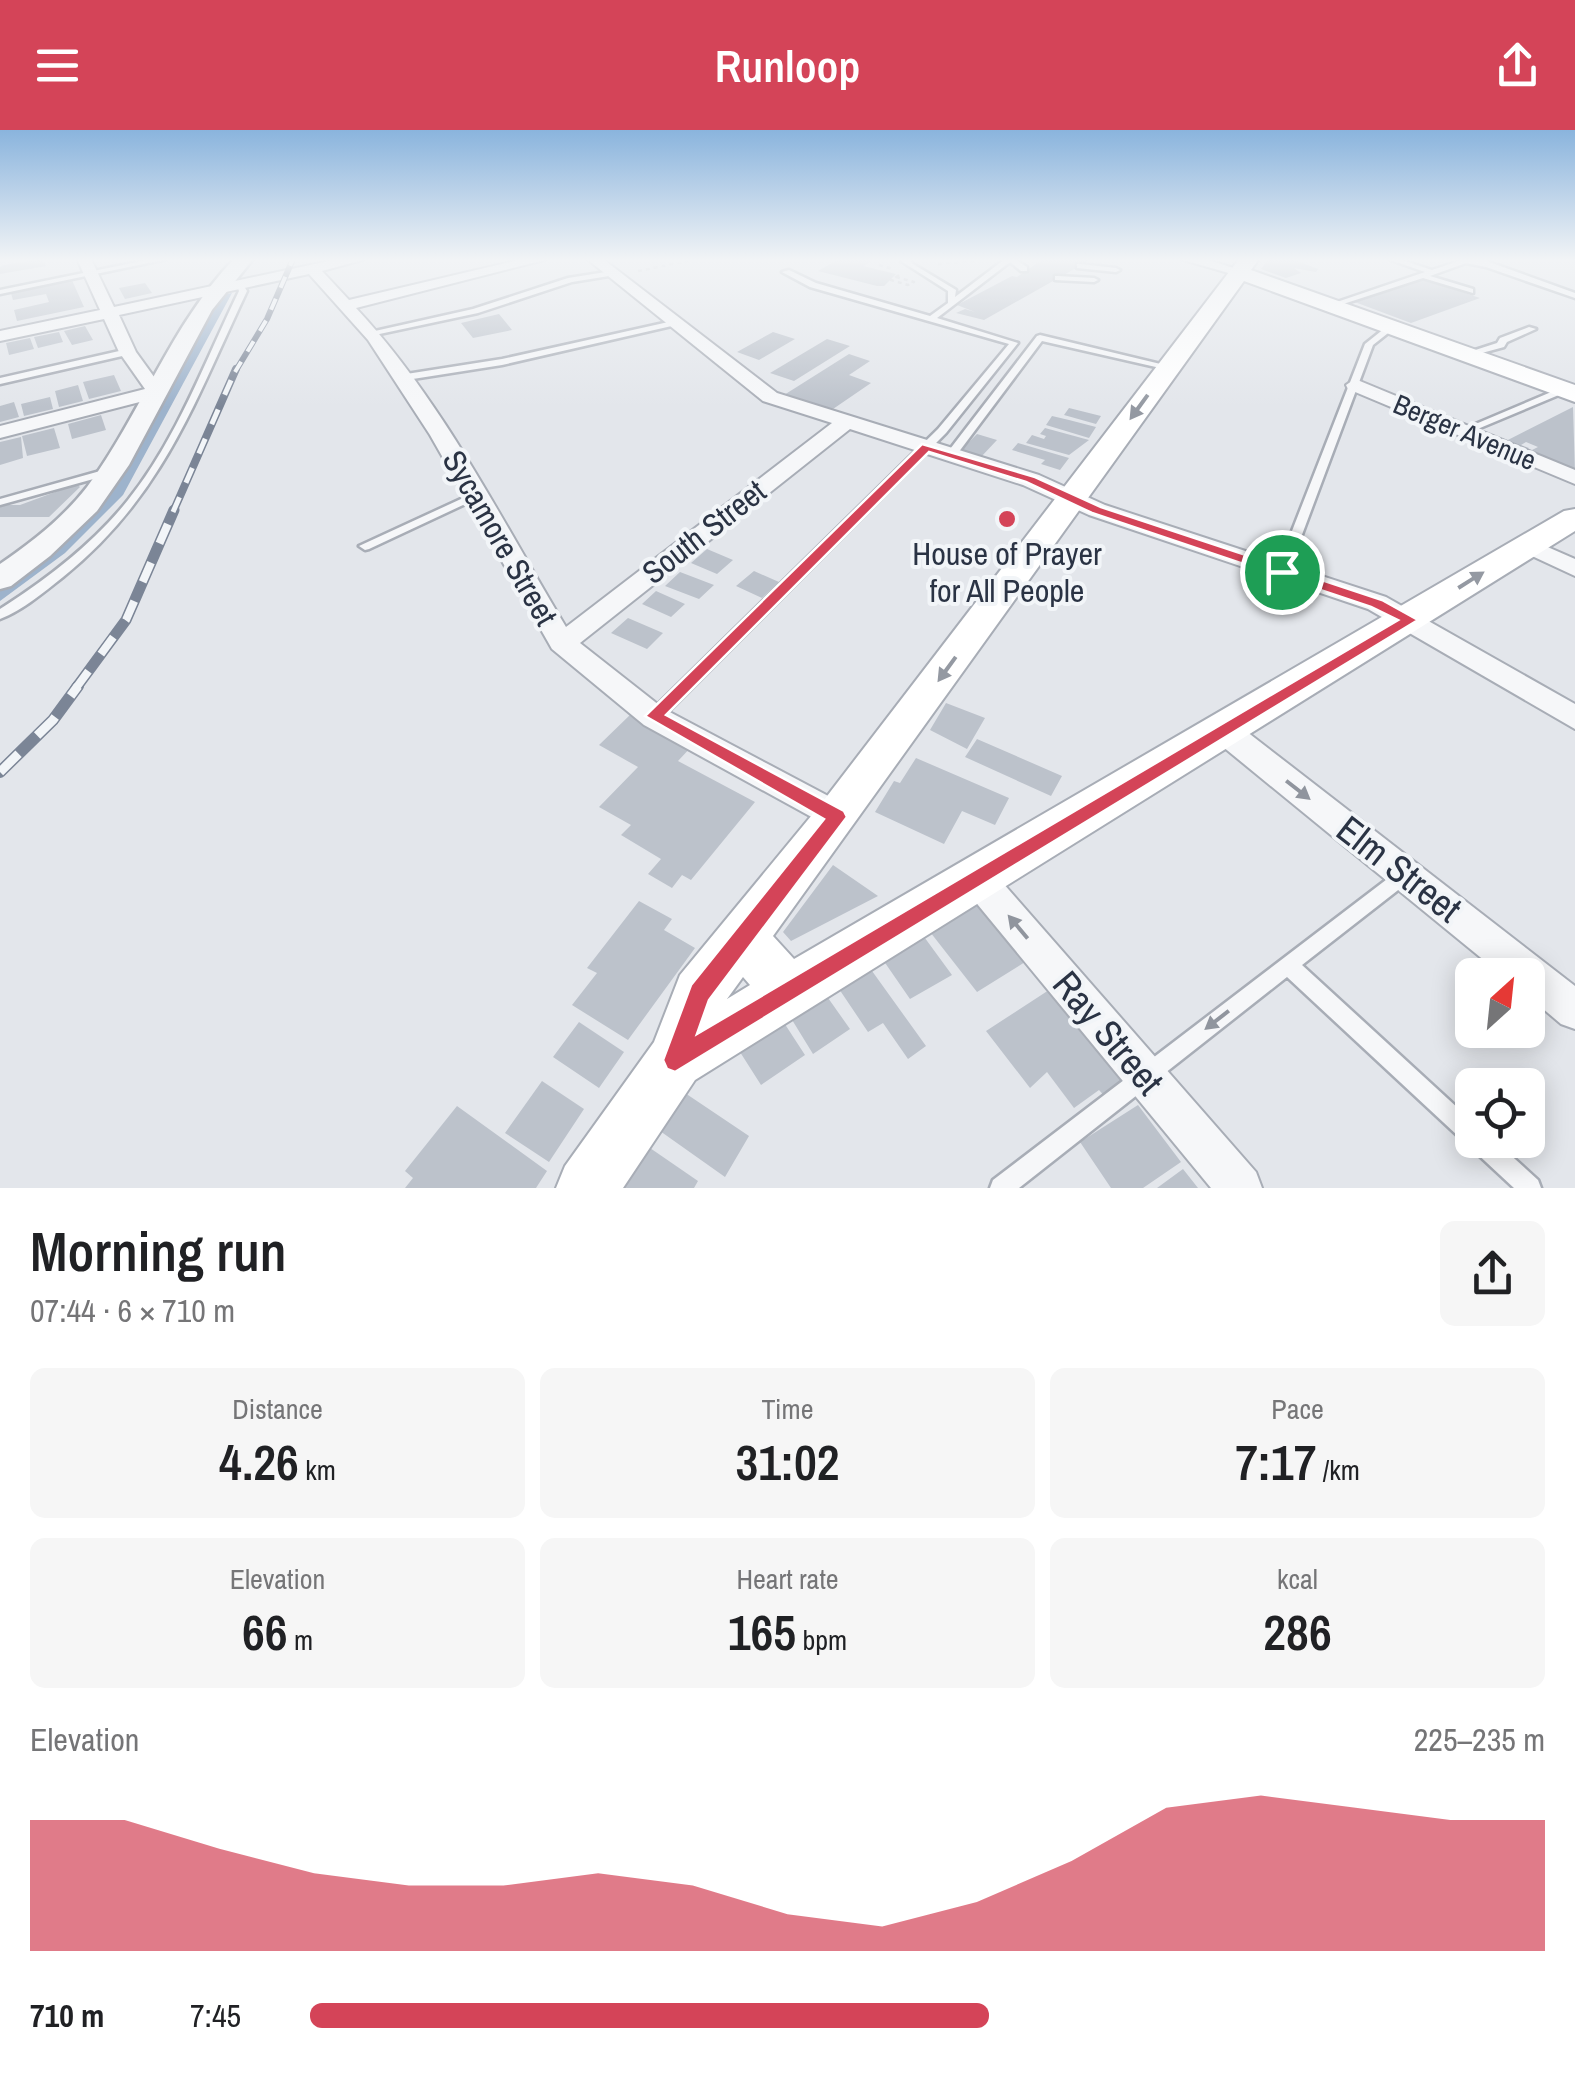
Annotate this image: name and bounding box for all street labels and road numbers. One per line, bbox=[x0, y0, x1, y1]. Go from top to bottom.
street label: Berger Avenue bbox=[1388, 385, 1542, 479]
street label: Sycamore Street bbox=[433, 442, 568, 633]
street label: South Street bbox=[633, 470, 774, 593]
street label: Elm Street bbox=[1326, 804, 1473, 934]
street label: Ray Street bbox=[1042, 960, 1175, 1106]

